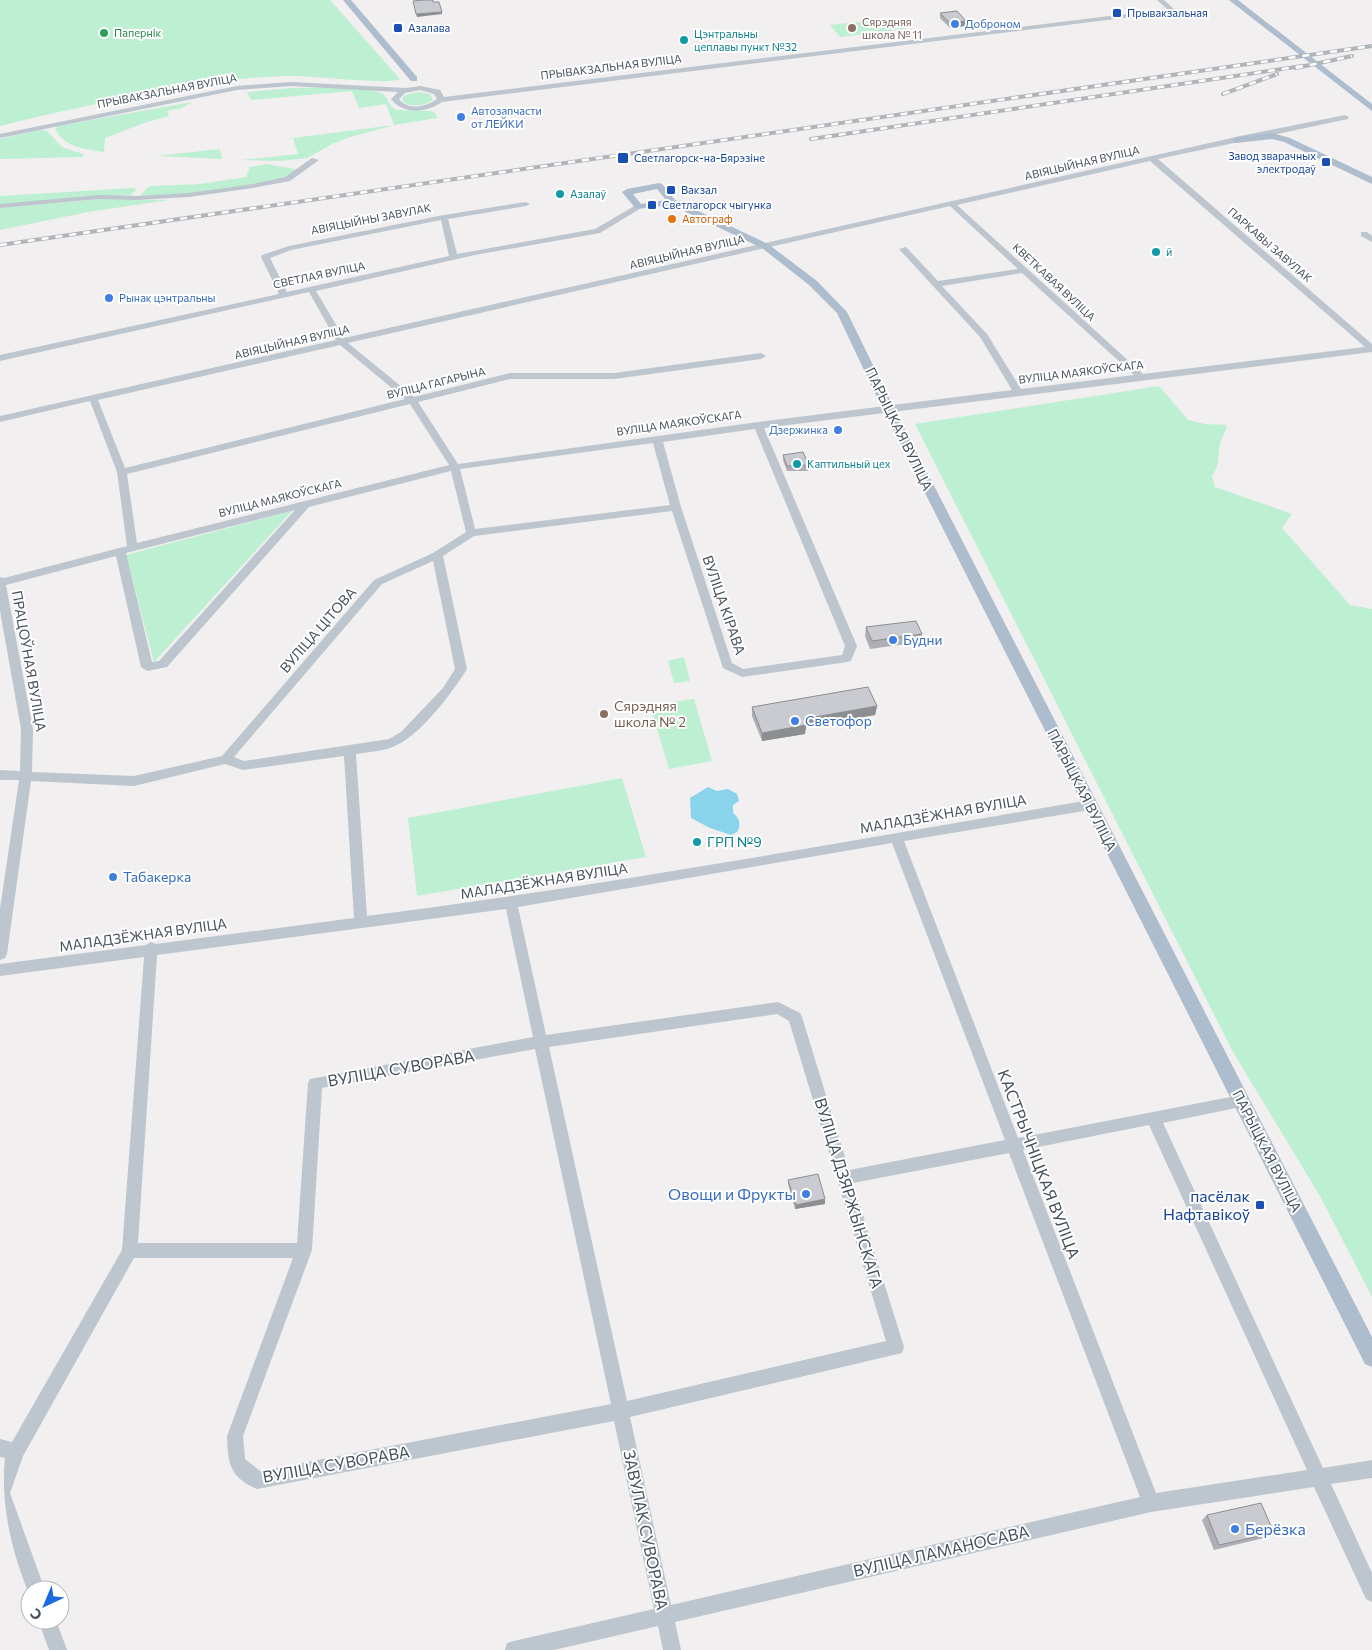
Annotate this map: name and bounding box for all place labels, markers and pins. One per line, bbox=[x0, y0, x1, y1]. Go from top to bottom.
place label: Прывакзальная bbox=[1127, 6, 1208, 19]
marker: Прывакзальная bbox=[1111, 7, 1123, 19]
place label: Сярэдняя школа № 11 bbox=[862, 15, 922, 41]
place label: Доброном bbox=[965, 17, 1021, 30]
marker: Доброном bbox=[949, 18, 961, 30]
place label: Азалава bbox=[408, 21, 450, 34]
marker: Азалава bbox=[392, 22, 404, 34]
marker: Сярэдняя школа № 11 bbox=[846, 22, 858, 34]
place label: Папернік bbox=[114, 26, 162, 39]
marker: Папернік bbox=[98, 27, 110, 39]
place label: Цэнтральны цеплавы пункт №32 bbox=[694, 27, 797, 53]
marker: Цэнтральны цеплавы пункт №32 bbox=[678, 34, 690, 46]
place label: Автозапчасти от ЛЕЙКИ bbox=[471, 104, 542, 130]
marker: Автозапчасти от ЛЕЙКИ bbox=[455, 111, 467, 123]
place label: Завод зварачных электродаў bbox=[1228, 149, 1316, 175]
marker: Светлагорск-на-Бярэзіне bbox=[616, 151, 630, 165]
place label: Светлагорск-на-Бярэзіне bbox=[634, 151, 765, 164]
marker: Завод зварачных электродаў bbox=[1320, 156, 1332, 168]
place label: Вакзал bbox=[681, 183, 717, 196]
marker: Вакзал bbox=[665, 184, 677, 196]
place label: Азалаў bbox=[570, 187, 607, 200]
marker: Азалаў bbox=[554, 188, 566, 200]
place label: Светлагорск чыгунка bbox=[662, 198, 772, 211]
marker: Светлагорск чыгунка bbox=[646, 199, 658, 211]
place label: Автограф bbox=[682, 212, 733, 225]
marker: Автограф bbox=[666, 213, 678, 225]
place label: й bbox=[1166, 245, 1172, 258]
marker: й bbox=[1150, 246, 1162, 258]
place label: Рынак цэнтральны bbox=[119, 291, 216, 304]
marker: Рынак цэнтральны bbox=[103, 292, 115, 304]
place label: Дзержинка bbox=[769, 423, 828, 436]
marker: Дзержинка bbox=[832, 424, 844, 436]
place label: Каптильный цех bbox=[807, 457, 891, 470]
marker: Каптильный цех bbox=[791, 458, 803, 470]
place label: Будни bbox=[903, 631, 942, 648]
marker: Будни bbox=[887, 634, 899, 646]
place label: Сярэдняя школа № 2 bbox=[614, 697, 686, 730]
marker: Сярэдняя школа № 2 bbox=[598, 708, 610, 720]
place label: Светофор bbox=[805, 712, 872, 729]
marker: Светофор bbox=[789, 715, 801, 727]
place label: ГРП №9 bbox=[707, 833, 762, 850]
marker: ГРП №9 bbox=[691, 836, 703, 848]
place label: Табакерка bbox=[123, 868, 191, 885]
marker: Табакерка bbox=[107, 871, 119, 883]
place label: Овощи и Фрукты bbox=[668, 1184, 796, 1203]
place label: пасёлак Нафтавікоў bbox=[1163, 1186, 1250, 1223]
marker: Овощи и Фрукты bbox=[800, 1188, 812, 1200]
marker: пасёлак Нафтавікоў bbox=[1254, 1199, 1266, 1211]
place label: Берёзка bbox=[1245, 1519, 1306, 1538]
marker: Берёзка bbox=[1229, 1523, 1241, 1535]

